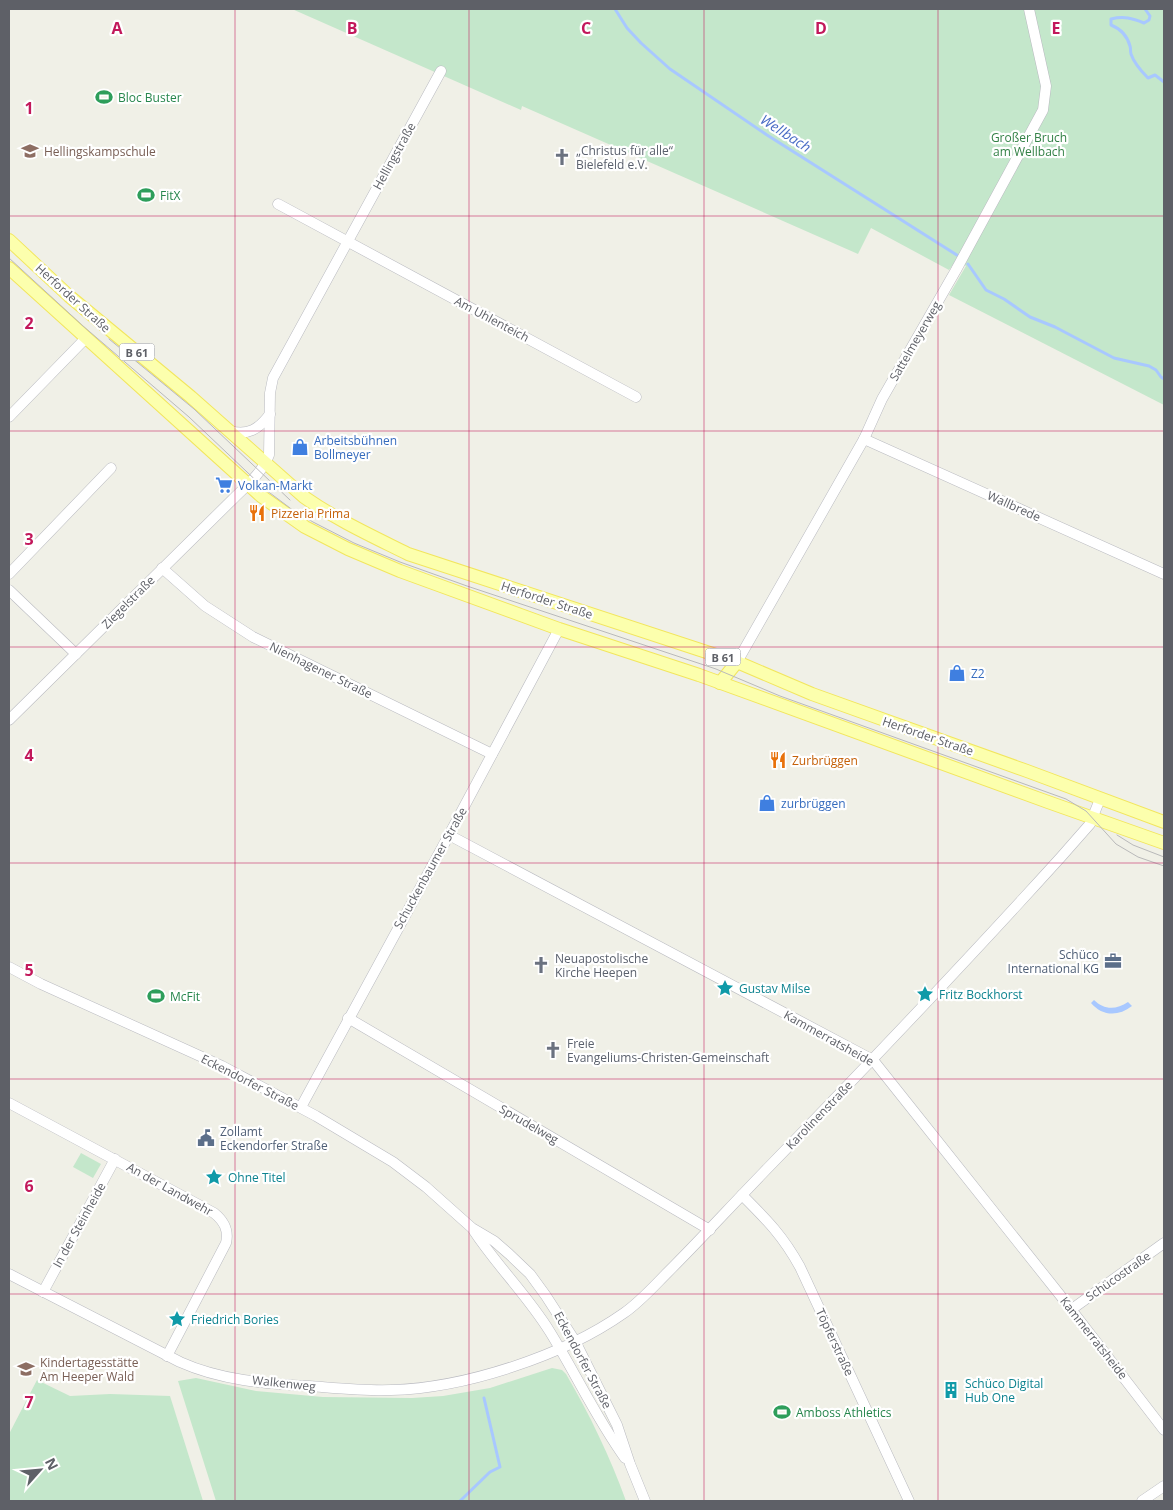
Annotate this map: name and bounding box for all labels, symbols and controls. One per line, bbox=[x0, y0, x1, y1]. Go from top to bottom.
text: A bbox=[111, 17, 123, 39]
text: B bbox=[347, 17, 357, 39]
text: C bbox=[581, 17, 591, 39]
text: D bbox=[815, 17, 827, 39]
text: E bbox=[1052, 17, 1061, 39]
sports icon: Bloc Buster bbox=[94, 87, 114, 107]
place label: Bloc Buster bbox=[118, 89, 182, 106]
text: 1 bbox=[24, 97, 34, 119]
water label: Wellbach bbox=[757, 110, 815, 156]
street label: Hellingstraße bbox=[369, 119, 420, 193]
park label: Großer Bruch am Wellbach bbox=[991, 129, 1067, 160]
school or university icon: Hellingskampschule bbox=[20, 141, 40, 161]
place label: „Christus für alle“ Bielefeld e.V. bbox=[576, 142, 674, 173]
place label: Hellingskampschule bbox=[44, 143, 156, 160]
church icon: „Christus für alle“ Bielefeld e.V. bbox=[552, 147, 572, 167]
sports icon: FitX bbox=[136, 185, 156, 205]
place label: FitX bbox=[160, 187, 181, 204]
street label: Herforder Straße bbox=[32, 260, 114, 336]
street label: Am Uhlenteich bbox=[452, 292, 532, 346]
street label: Sattelmeyerweg bbox=[885, 298, 945, 384]
text: 2 bbox=[24, 312, 34, 334]
road number: B 61 bbox=[120, 344, 154, 361]
place label: Arbeitsbühnen Bollmeyer bbox=[314, 432, 397, 463]
shop icon: Arbeitsbühnen Bollmeyer bbox=[290, 437, 310, 457]
supermarket icon: Volkan-Markt bbox=[214, 475, 234, 495]
place label: Volkan-Markt bbox=[238, 477, 313, 494]
street label: Wallbrede bbox=[985, 487, 1044, 525]
restaurant icon: Pizzeria Prima bbox=[247, 503, 267, 523]
place label: Pizzeria Prima bbox=[271, 505, 350, 522]
text: 3 bbox=[24, 528, 34, 550]
street label: Ziegelstraße bbox=[98, 572, 158, 632]
street label: Herforder Straße bbox=[499, 577, 595, 623]
street label: Nienhagener Straße bbox=[267, 638, 375, 702]
road number: B 61 bbox=[706, 649, 740, 666]
shop icon: Z2 bbox=[947, 663, 967, 683]
place label: Z2 bbox=[971, 665, 985, 682]
street label: Herforder Straße bbox=[880, 712, 976, 760]
text: 4 bbox=[24, 744, 34, 766]
restaurant icon: Zurbrüggen bbox=[768, 750, 788, 770]
place label: Zurbrüggen bbox=[792, 752, 858, 769]
shop icon: zurbrüggen bbox=[757, 793, 777, 813]
place label: zurbrüggen bbox=[781, 795, 846, 812]
street label: Schuckenbaumer Straße bbox=[389, 804, 471, 932]
place label: Schüco International KG bbox=[1008, 946, 1099, 977]
place label: Neuapostolische Kirche Heepen bbox=[555, 950, 648, 981]
office icon: Schüco International KG bbox=[1103, 951, 1123, 971]
church icon: Neuapostolische Kirche Heepen bbox=[531, 955, 551, 975]
text: 5 bbox=[24, 959, 34, 981]
place icon: Gustav Milse bbox=[715, 978, 735, 998]
place label: Gustav Milse bbox=[739, 980, 810, 997]
place icon: Fritz Bockhorst bbox=[915, 984, 935, 1004]
sports icon: McFit bbox=[146, 986, 166, 1006]
place label: Fritz Bockhorst bbox=[939, 986, 1023, 1003]
place label: McFit bbox=[170, 988, 200, 1005]
street label: Kammerratsheide bbox=[781, 1006, 877, 1070]
place label: Freie Evangeliums-Christen-Gemeinschaft bbox=[567, 1035, 769, 1066]
church icon: Freie Evangeliums-Christen-Gemeinschaft bbox=[543, 1040, 563, 1060]
street label: Eckendorfer Straße bbox=[198, 1050, 302, 1114]
street label: Karolinenstraße bbox=[782, 1077, 856, 1153]
street label: Sprudelweg bbox=[496, 1100, 562, 1148]
place label: Zollamt Eckendorfer Straße bbox=[220, 1123, 328, 1154]
public building icon: Zollamt Eckendorfer Straße bbox=[196, 1128, 216, 1148]
street label: An der Landwehr bbox=[124, 1158, 216, 1220]
place icon: Ohne Titel bbox=[204, 1167, 224, 1187]
place label: Ohne Titel bbox=[228, 1169, 286, 1186]
text: 6 bbox=[24, 1175, 34, 1197]
street label: In der Steinheide bbox=[49, 1179, 110, 1271]
street label: Schücostraße bbox=[1082, 1247, 1154, 1305]
street label: Kammerratsheide bbox=[1056, 1293, 1132, 1383]
street label: Töpferstraße bbox=[812, 1305, 858, 1379]
street label: Eckendorfer Straße bbox=[550, 1308, 616, 1412]
place icon: Friedrich Bories bbox=[167, 1309, 187, 1329]
place label: Friedrich Bories bbox=[191, 1311, 279, 1328]
place label: Kindertagesstätte Am Heeper Wald bbox=[40, 1354, 139, 1385]
school or university icon: Kindertagesstätte Am Heeper Wald bbox=[16, 1359, 36, 1379]
street label: Walkenweg bbox=[251, 1371, 317, 1395]
place label: Schüco Digital Hub One bbox=[965, 1375, 1043, 1406]
building icon: Schüco Digital Hub One bbox=[941, 1380, 961, 1400]
text: 7 bbox=[24, 1391, 34, 1413]
sports icon: Amboss Athletics bbox=[772, 1402, 792, 1422]
place label: Amboss Athletics bbox=[796, 1404, 892, 1421]
north arrow bbox=[15, 1445, 65, 1495]
text: N bbox=[41, 1454, 63, 1473]

